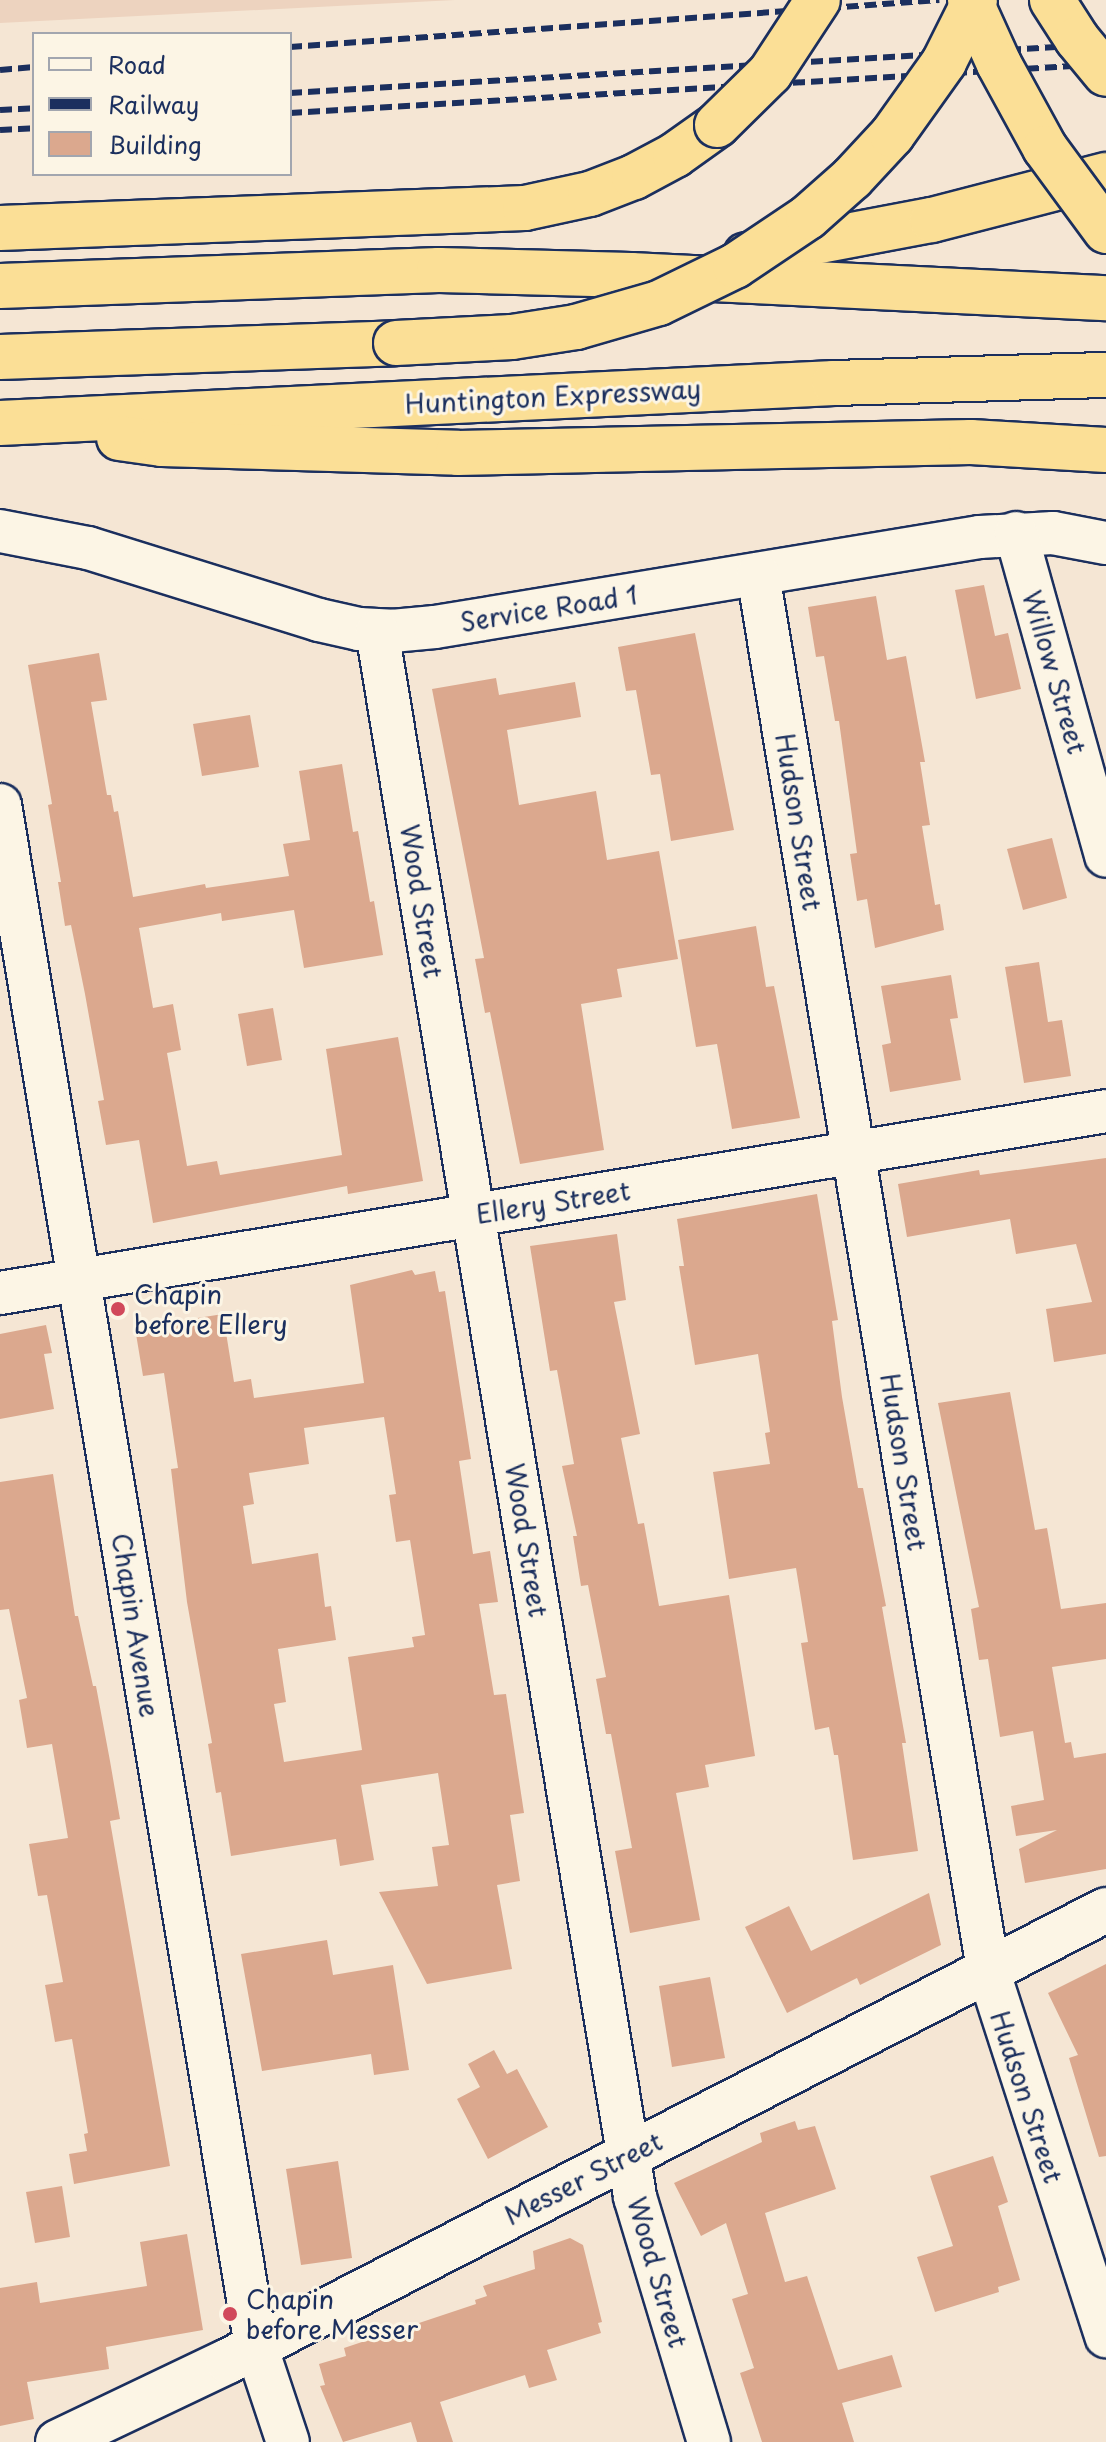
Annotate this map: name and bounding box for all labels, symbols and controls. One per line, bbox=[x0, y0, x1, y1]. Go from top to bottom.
legend bbox=[32, 32, 292, 176]
text: Road bbox=[108, 46, 166, 82]
text: Railway bbox=[108, 86, 199, 122]
text: Building bbox=[108, 126, 202, 162]
street label: Huntington Expressway bbox=[405, 373, 701, 419]
street label: Service Road 1 bbox=[458, 579, 640, 637]
street label: Willow Street bbox=[1017, 587, 1093, 757]
street label: Hudson Street bbox=[770, 732, 828, 912]
street label: Wood Street bbox=[394, 822, 450, 980]
street label: Ellery Street bbox=[474, 1174, 632, 1230]
place label: Chapin before Ellery bbox=[134, 1278, 288, 1340]
marker: Chapin before Ellery bbox=[109, 1300, 127, 1318]
street label: Hudson Street bbox=[875, 1372, 933, 1552]
street label: Wood Street bbox=[499, 1461, 555, 1619]
street label: Chapin Avenue bbox=[106, 1531, 166, 1719]
street label: Hudson Street bbox=[985, 2007, 1069, 2187]
street label: Messer Street bbox=[499, 2125, 667, 2231]
street label: Wood Street bbox=[622, 2193, 694, 2351]
place label: Chapin before Messer bbox=[246, 2283, 418, 2344]
marker: Chapin before Messer bbox=[221, 2305, 239, 2323]

